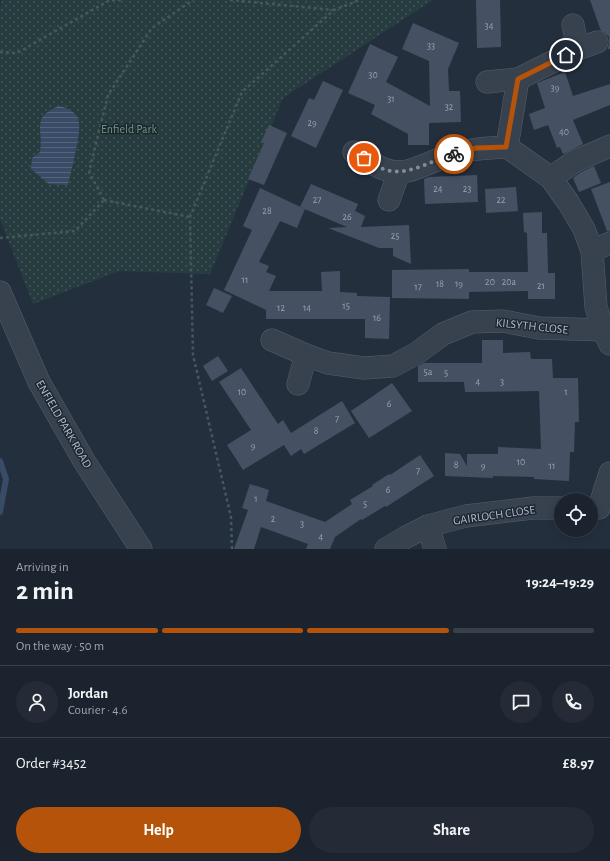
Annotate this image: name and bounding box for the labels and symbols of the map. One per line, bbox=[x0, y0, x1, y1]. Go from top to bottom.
house number: 34 bbox=[485, 21, 494, 31]
pin bbox=[549, 38, 583, 72]
house number: 33 bbox=[427, 41, 435, 51]
house number: 30 bbox=[368, 70, 378, 80]
house number: 39 bbox=[551, 83, 560, 93]
house number: 31 bbox=[387, 94, 395, 104]
house number: 32 bbox=[445, 102, 454, 112]
house number: 29 bbox=[307, 118, 317, 128]
park label: Enfield Park bbox=[101, 123, 157, 135]
house number: 40 bbox=[559, 127, 569, 137]
courier bbox=[434, 134, 474, 174]
pin bbox=[347, 141, 381, 175]
house number: 24 bbox=[433, 184, 443, 194]
house number: 23 bbox=[463, 184, 471, 194]
house number: 27 bbox=[313, 195, 321, 205]
house number: 22 bbox=[496, 195, 506, 205]
house number: 28 bbox=[262, 206, 272, 216]
house number: 26 bbox=[342, 212, 352, 222]
house number: 25 bbox=[391, 231, 399, 241]
house number: 11 bbox=[242, 275, 248, 285]
house number: 20 bbox=[485, 277, 495, 287]
house number: 20a bbox=[502, 277, 517, 287]
house number: 18 bbox=[436, 279, 444, 289]
house number: 19 bbox=[455, 279, 463, 289]
house number: 21 bbox=[537, 281, 545, 291]
house number: 17 bbox=[414, 282, 422, 292]
house number: 15 bbox=[342, 301, 350, 311]
house number: 12 bbox=[277, 303, 285, 313]
house number: 14 bbox=[303, 303, 311, 313]
house number: 16 bbox=[373, 313, 381, 323]
street label: KILSYTH CLOSE bbox=[495, 316, 569, 336]
house number: 5a bbox=[424, 367, 433, 377]
house number: 5 bbox=[444, 368, 448, 378]
house number: 4 bbox=[476, 377, 481, 387]
house number: 3 bbox=[500, 377, 504, 387]
street label: ENFIELD PARK ROAD bbox=[34, 378, 94, 470]
house number: 10 bbox=[238, 387, 246, 397]
house number: 1 bbox=[564, 387, 568, 397]
house number: 6 bbox=[387, 399, 392, 409]
house number: 7 bbox=[335, 414, 339, 424]
house number: 8 bbox=[314, 426, 319, 436]
house number: 9 bbox=[251, 441, 256, 451]
house number: 10 bbox=[517, 457, 525, 467]
house number: 8 bbox=[454, 460, 459, 470]
house number: 9 bbox=[481, 461, 486, 471]
house number: 11 bbox=[549, 461, 555, 471]
house number: 7 bbox=[416, 466, 420, 476]
house number: 6 bbox=[386, 485, 391, 495]
house number: 1 bbox=[254, 494, 258, 504]
house number: 5 bbox=[363, 499, 367, 509]
street label: GAIRLOCH CLOSE bbox=[452, 503, 536, 527]
house number: 2 bbox=[271, 514, 276, 524]
house number: 3 bbox=[300, 519, 304, 529]
house number: 4 bbox=[319, 532, 324, 542]

